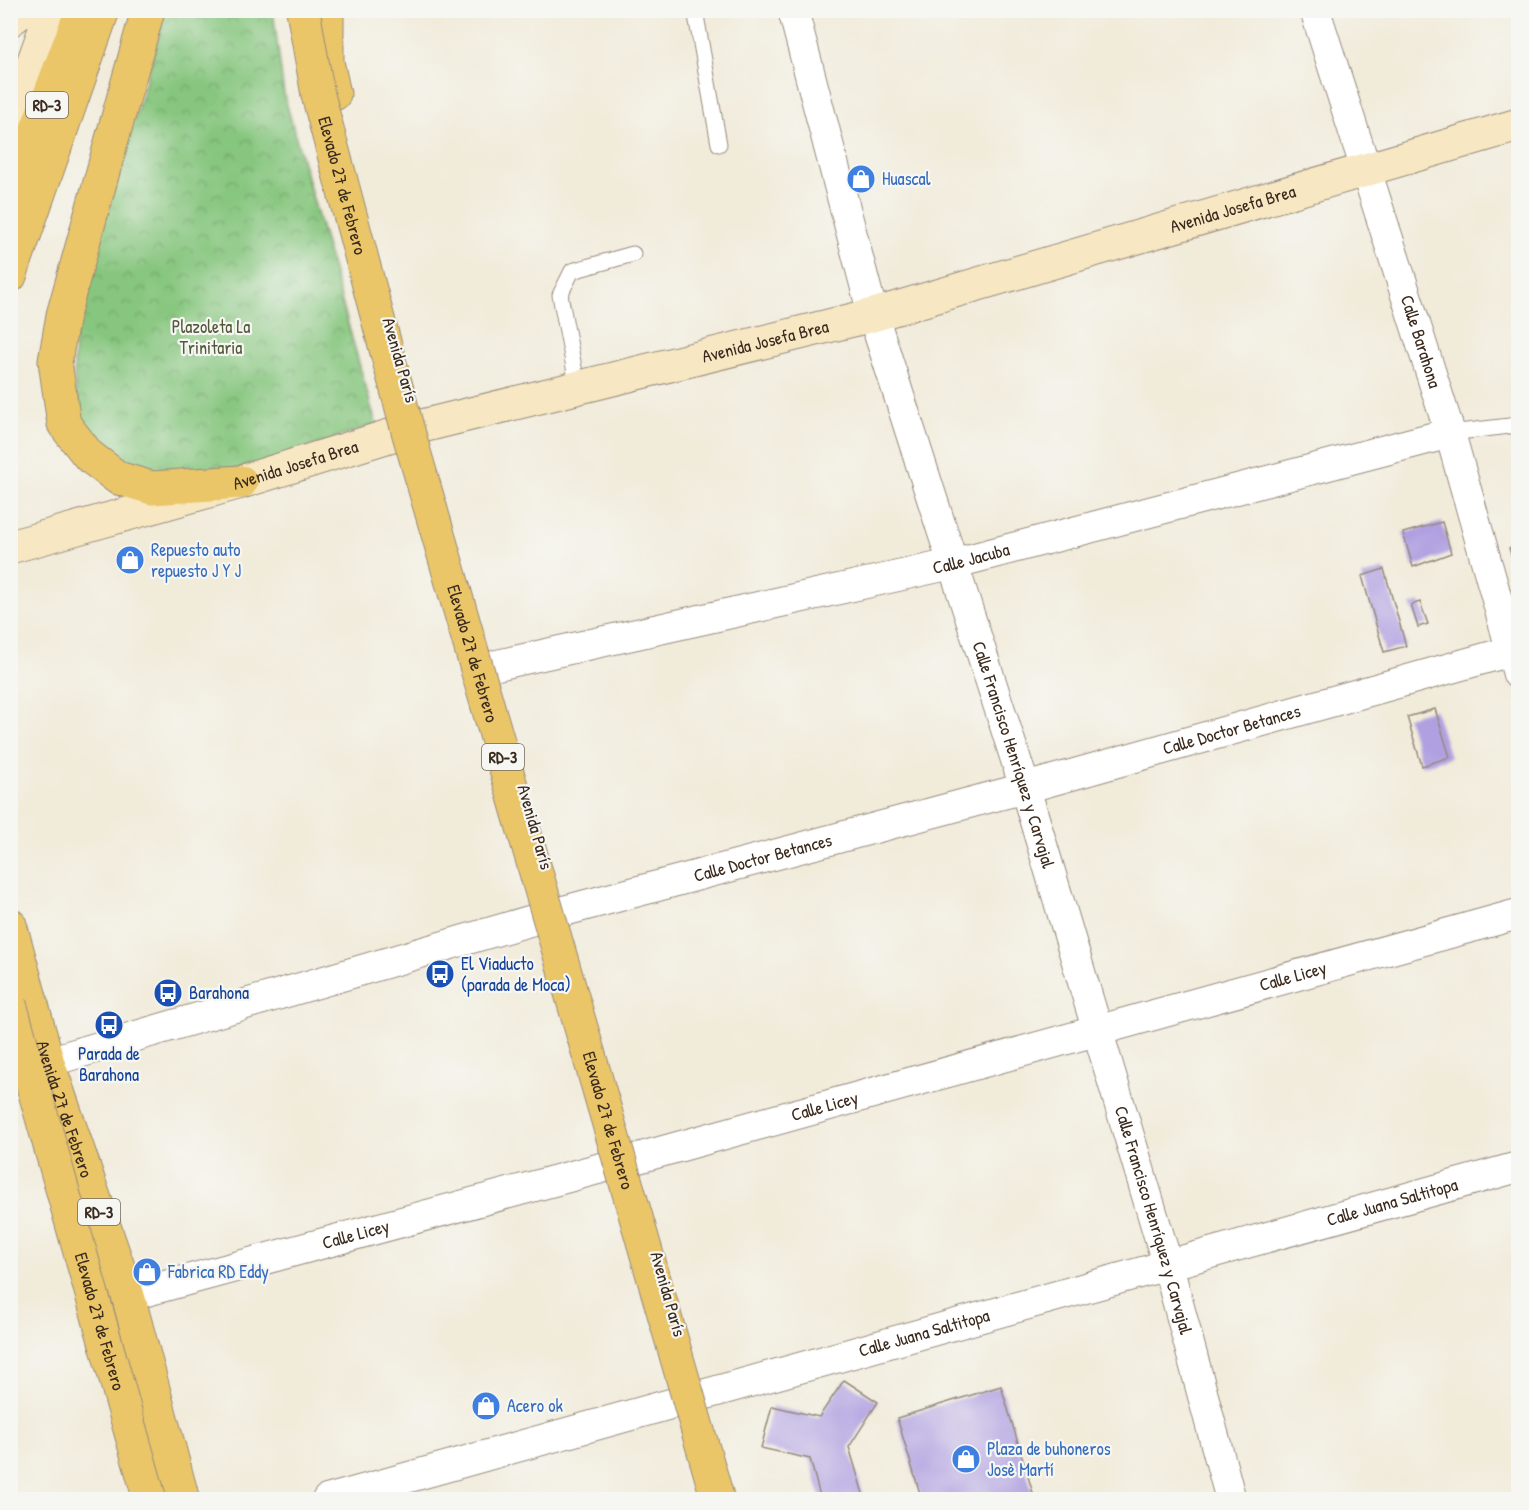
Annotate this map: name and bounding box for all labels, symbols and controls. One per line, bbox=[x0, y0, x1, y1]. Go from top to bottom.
road number: RD-3 bbox=[26, 92, 68, 118]
street label: Elevado 27 de Febrero bbox=[312, 113, 373, 257]
shop icon: Huascal bbox=[845, 163, 877, 195]
place label: Huascal bbox=[882, 166, 931, 191]
street label: Avenida Josefa Brea bbox=[1167, 178, 1298, 239]
street label: Calle Barahona bbox=[1395, 292, 1448, 391]
street label: Avenida Josefa Brea bbox=[699, 313, 831, 369]
park label: Plazoleta La Trinitaria bbox=[172, 314, 250, 360]
street label: Avenida París bbox=[376, 315, 425, 405]
street label: Avenida Josefa Brea bbox=[230, 433, 361, 496]
street label: Calle Jacuba bbox=[930, 536, 1012, 580]
place label: Repuesto auto repuesto J Y J bbox=[151, 537, 242, 583]
shop icon: Repuesto auto repuesto J Y J bbox=[114, 544, 146, 576]
street label: Elevado 27 de Febrero bbox=[441, 582, 505, 725]
street label: Calle Francisco Henríquez y Carvajal bbox=[967, 638, 1061, 871]
street label: Calle Doctor Betances bbox=[1160, 698, 1303, 761]
road number: RD-3 bbox=[482, 744, 524, 770]
street label: Avenida París bbox=[511, 782, 560, 872]
street label: Calle Doctor Betances bbox=[691, 827, 835, 888]
place label: El Viaducto (parada de Moca) bbox=[461, 951, 571, 997]
street label: Calle Licey bbox=[1256, 955, 1330, 997]
bus stop icon: El Viaducto (parada de Moca) bbox=[424, 958, 456, 990]
bus stop icon: Barahona bbox=[152, 977, 184, 1009]
place label: Barahona bbox=[189, 980, 249, 1005]
bus stop icon: Parada de Barahona bbox=[93, 1009, 125, 1041]
street label: Avenida 27 de Febrero bbox=[30, 1038, 99, 1181]
place label: Parada de Barahona bbox=[78, 1041, 140, 1087]
street label: Elevado 27 de Febrero bbox=[577, 1049, 640, 1192]
street label: Calle Licey bbox=[788, 1085, 861, 1127]
street label: Calle Francisco Henríquez y Carvajal bbox=[1109, 1103, 1199, 1337]
street label: Calle Juana Saltitopa bbox=[1324, 1172, 1460, 1232]
road number: RD-3 bbox=[78, 1199, 120, 1225]
street label: Calle Licey bbox=[319, 1213, 392, 1255]
street label: Avenida París bbox=[644, 1249, 693, 1339]
street label: Elevado 27 de Febrero bbox=[69, 1250, 131, 1393]
shop icon: Fabrica RD Eddy bbox=[131, 1256, 163, 1288]
place label: Fabrica RD Eddy bbox=[167, 1259, 269, 1284]
street label: Calle Juana Saltitopa bbox=[856, 1302, 992, 1363]
shop icon: Acero ok bbox=[470, 1390, 502, 1422]
place label: Acero ok bbox=[507, 1393, 564, 1418]
place label: Plaza de buhoneros Josè Martí bbox=[987, 1436, 1111, 1482]
shop icon: Plaza de buhoneros Josè Martí bbox=[950, 1443, 982, 1475]

